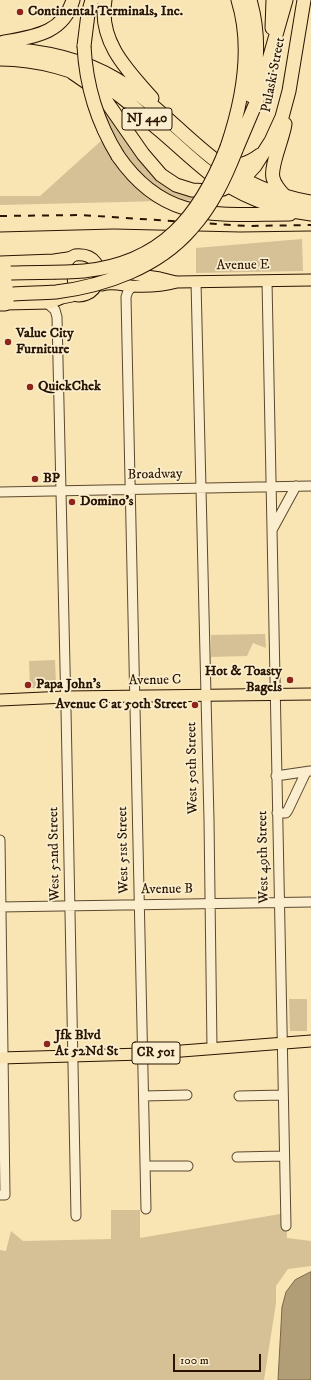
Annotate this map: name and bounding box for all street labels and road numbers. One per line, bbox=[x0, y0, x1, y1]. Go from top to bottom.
street label: Pulaski Street bbox=[258, 36, 290, 114]
road number: NJ 440 bbox=[122, 108, 172, 130]
street label: Avenue E bbox=[216, 257, 270, 275]
street label: Broadway bbox=[127, 466, 183, 484]
street label: Avenue C bbox=[129, 672, 181, 690]
street label: West 50th Street bbox=[184, 722, 202, 814]
street label: West 51st Street bbox=[115, 806, 133, 894]
street label: West 52nd Street bbox=[46, 807, 64, 901]
street label: West 49th Street bbox=[255, 810, 273, 904]
street label: Avenue B bbox=[141, 881, 193, 899]
road number: CR 501 bbox=[132, 1042, 180, 1064]

